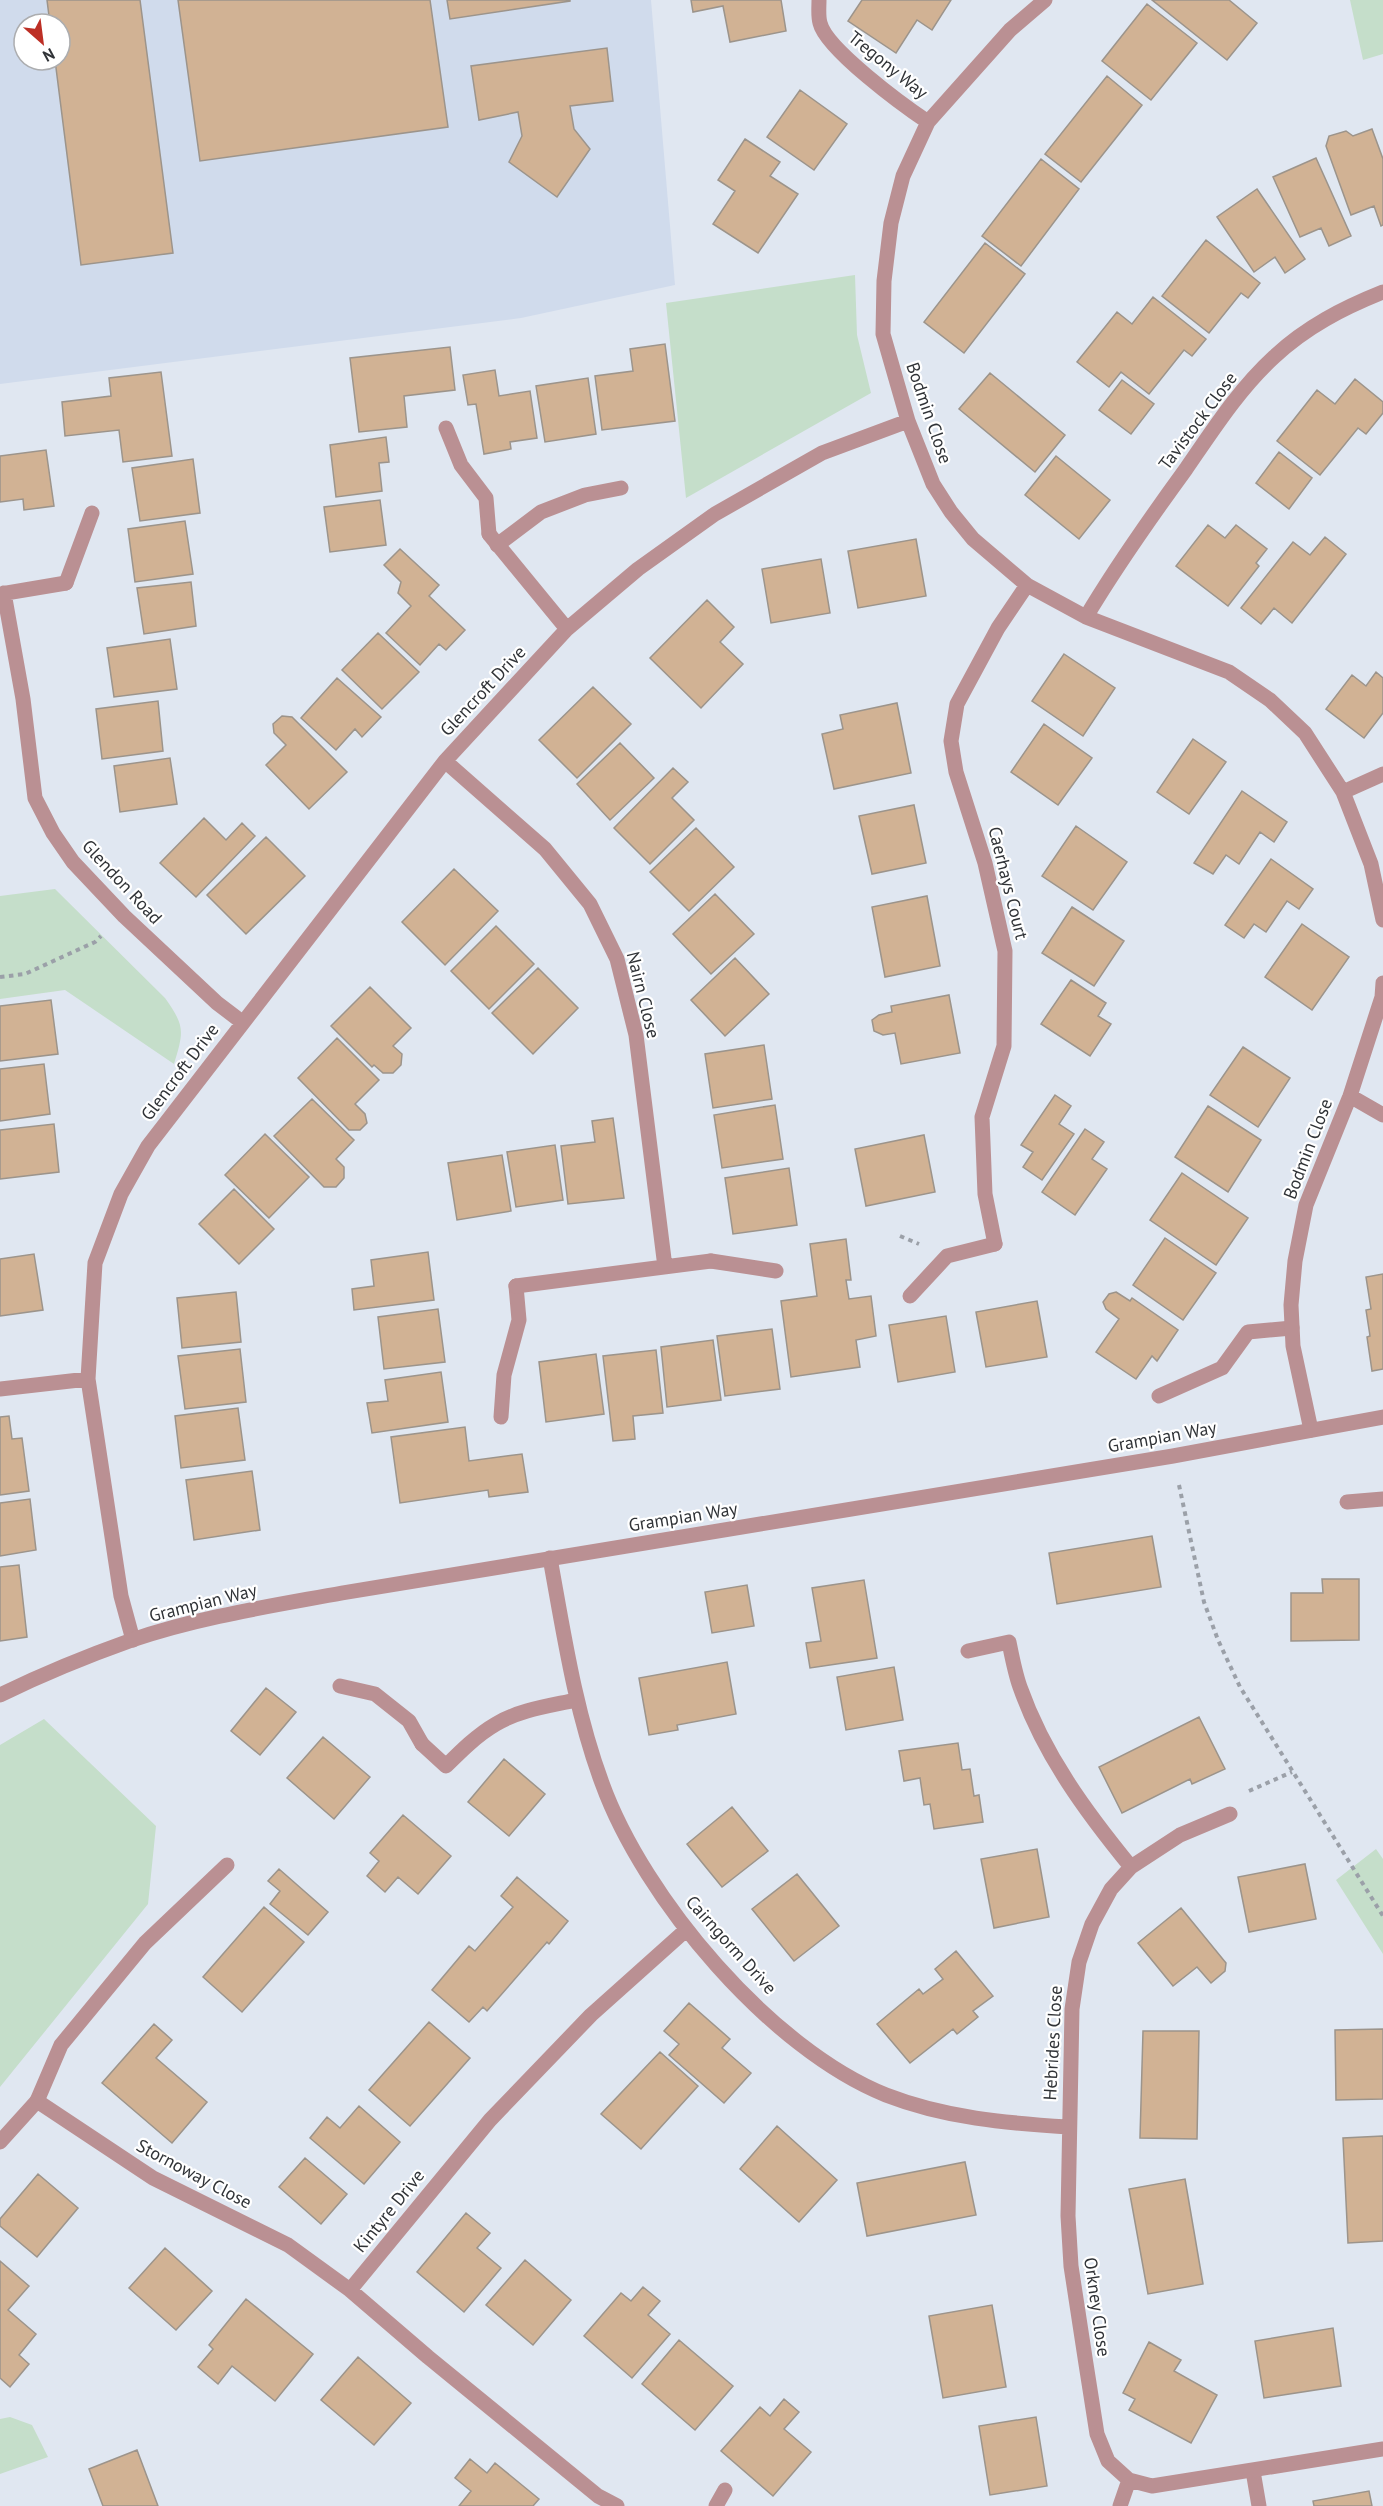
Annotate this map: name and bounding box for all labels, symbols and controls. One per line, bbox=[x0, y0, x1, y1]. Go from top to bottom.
north arrow bbox=[12, 12, 72, 72]
street label: Tregony Way bbox=[844, 25, 933, 104]
text: N bbox=[40, 44, 58, 67]
street label: Bodmin Close bbox=[901, 359, 958, 467]
street label: Tavistock Close bbox=[1153, 367, 1242, 474]
street label: Glencroft Drive bbox=[435, 641, 530, 741]
street label: Caerhays Court bbox=[983, 824, 1034, 942]
street label: Glendon Road bbox=[77, 835, 167, 929]
street label: Nairn Close bbox=[622, 949, 665, 1041]
street label: Glencroft Drive bbox=[136, 1019, 224, 1125]
street label: Bodmin Close bbox=[1278, 1095, 1337, 1202]
street label: Grampian Way bbox=[1106, 1416, 1219, 1457]
street label: Grampian Way bbox=[627, 1496, 740, 1536]
street label: Grampian Way bbox=[147, 1578, 260, 1627]
street label: Cairngorm Drive bbox=[681, 1891, 782, 1999]
street label: Hebrides Close bbox=[1038, 1985, 1067, 2101]
street label: Stornoway Close bbox=[133, 2134, 256, 2214]
street label: Kintyre Drive bbox=[348, 2164, 429, 2257]
street label: Orkney Close bbox=[1079, 2256, 1116, 2358]

